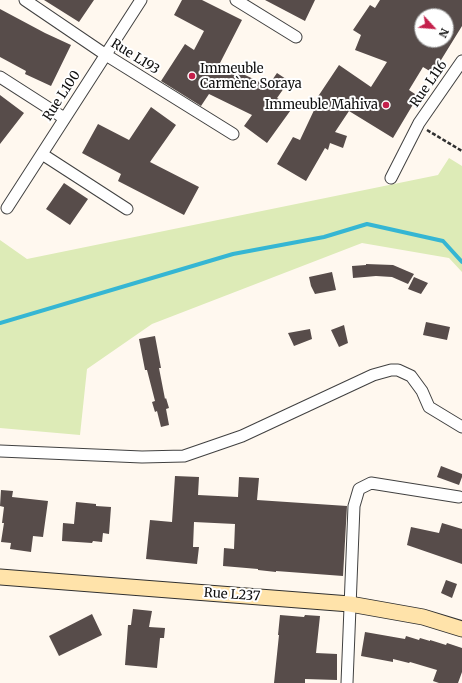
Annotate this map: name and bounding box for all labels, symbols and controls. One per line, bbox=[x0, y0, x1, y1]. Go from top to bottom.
north arrow bbox=[414, 8, 454, 48]
text: N bbox=[436, 26, 452, 40]
street label: Rue L193 bbox=[108, 36, 162, 78]
street label: Rue L116 bbox=[407, 58, 451, 110]
place label: Immeuble Carmène Soraya bbox=[200, 61, 302, 92]
street label: Rue L100 bbox=[40, 68, 84, 124]
marker: Immeuble Carmène Soraya bbox=[187, 71, 197, 81]
place label: Immeuble Mahiva bbox=[265, 97, 378, 113]
marker: Immeuble Mahiva bbox=[381, 100, 391, 110]
street label: Rue L237 bbox=[203, 585, 261, 605]

